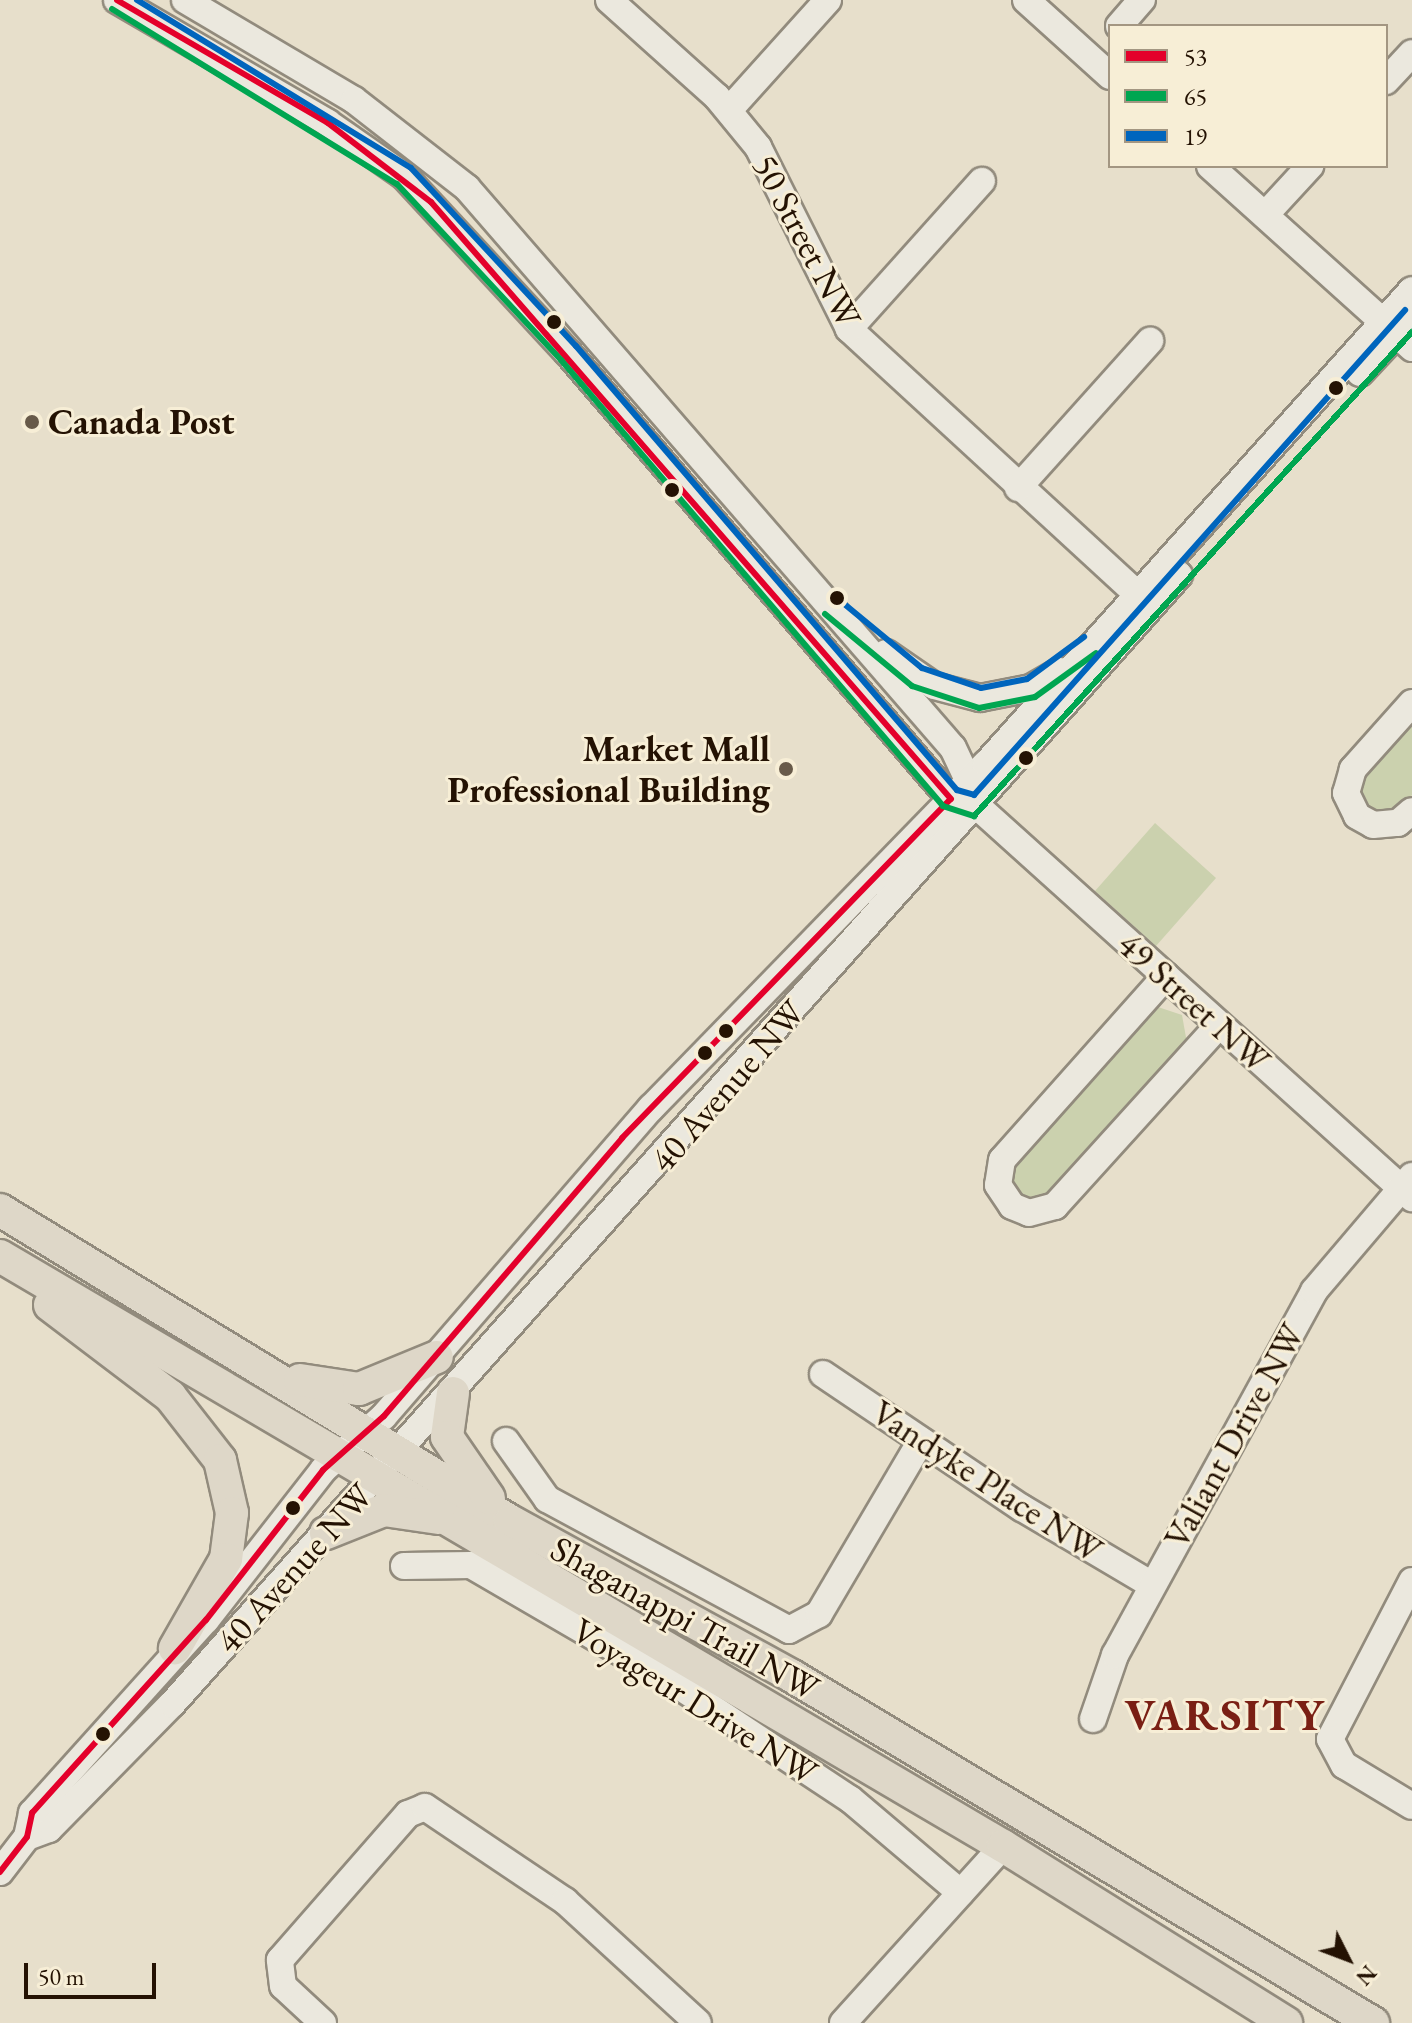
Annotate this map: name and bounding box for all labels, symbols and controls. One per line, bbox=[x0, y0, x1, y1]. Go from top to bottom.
legend bbox=[1108, 24, 1388, 168]
text: 53 bbox=[1184, 41, 1207, 72]
text: 65 bbox=[1184, 81, 1207, 112]
text: 19 bbox=[1184, 121, 1207, 152]
street label: 50 Street NW bbox=[743, 147, 871, 335]
unlabelled marker bbox=[546, 314, 562, 330]
unlabelled marker bbox=[1328, 380, 1344, 396]
place label: Canada Post bbox=[48, 400, 235, 444]
marker: Canada Post bbox=[23, 413, 41, 431]
unlabelled marker bbox=[664, 482, 680, 498]
unlabelled marker bbox=[829, 590, 845, 606]
place label: Market Mall Professional Building bbox=[447, 726, 770, 811]
unlabelled marker bbox=[1018, 750, 1034, 766]
marker: Market Mall Professional Building bbox=[777, 760, 795, 778]
street label: 49 Street NW bbox=[1109, 923, 1279, 1081]
street label: 40 Avenue NW bbox=[641, 991, 813, 1181]
unlabelled marker bbox=[718, 1023, 734, 1039]
unlabelled marker bbox=[697, 1045, 713, 1061]
street label: Valiant Drive NW bbox=[1155, 1316, 1313, 1556]
street label: Vandyke Place NW bbox=[864, 1391, 1110, 1571]
street label: 40 Avenue NW bbox=[206, 1474, 382, 1662]
unlabelled marker bbox=[285, 1500, 301, 1516]
street label: Shaganappi Trail NW bbox=[544, 1527, 826, 1709]
street label: Voyageur Drive NW bbox=[565, 1608, 825, 1794]
district label: VARSITY bbox=[1124, 1689, 1326, 1741]
unlabelled marker bbox=[95, 1726, 111, 1742]
north arrow bbox=[1308, 1919, 1388, 1999]
scale bar bbox=[28, 1947, 160, 1997]
text: N bbox=[1349, 1959, 1383, 1992]
text: 50 m bbox=[38, 1961, 85, 1992]

